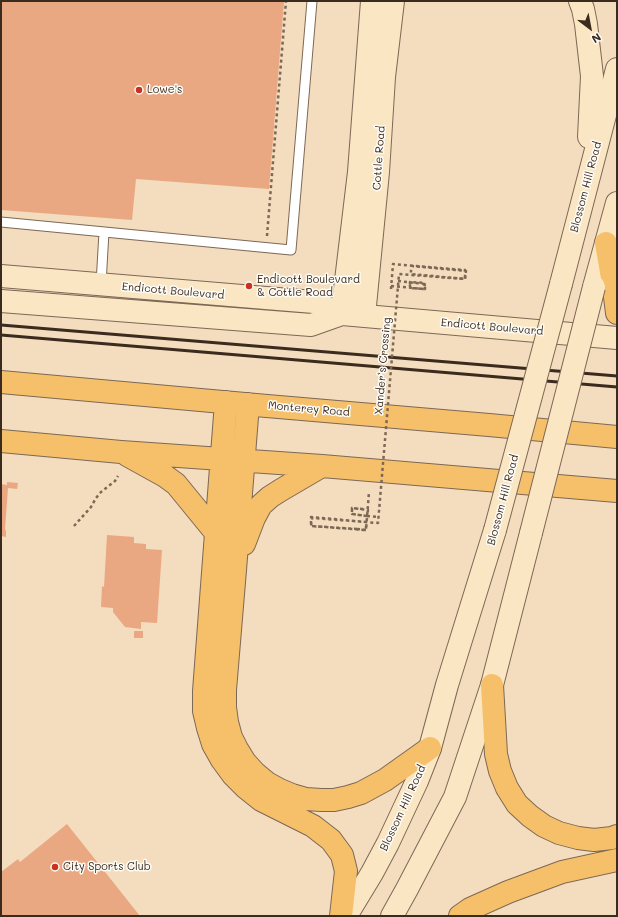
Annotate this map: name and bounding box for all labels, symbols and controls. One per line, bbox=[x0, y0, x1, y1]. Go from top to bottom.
north arrow bbox=[570, 8, 610, 48]
text: N bbox=[589, 30, 604, 47]
place label: Lowe's bbox=[147, 83, 182, 97]
marker: Lowe's bbox=[134, 85, 144, 95]
street label: Cottle Road bbox=[370, 125, 388, 191]
street label: Blossom Hill Road bbox=[568, 140, 604, 234]
place label: Endicott Boulevard & Cottle Road bbox=[257, 273, 360, 299]
street label: Endicott Boulevard bbox=[121, 280, 225, 302]
marker: Endicott Boulevard & Cottle Road bbox=[244, 281, 254, 291]
street label: Endicott Boulevard bbox=[440, 316, 544, 338]
street label: Xander’s Crossing bbox=[372, 317, 394, 415]
street label: Monterey Road bbox=[268, 399, 350, 419]
street label: Blossom Hill Road bbox=[485, 453, 521, 547]
street label: Blossom Hill Road bbox=[377, 763, 429, 853]
place label: City Sports Club bbox=[63, 860, 151, 874]
marker: City Sports Club bbox=[50, 862, 60, 872]

